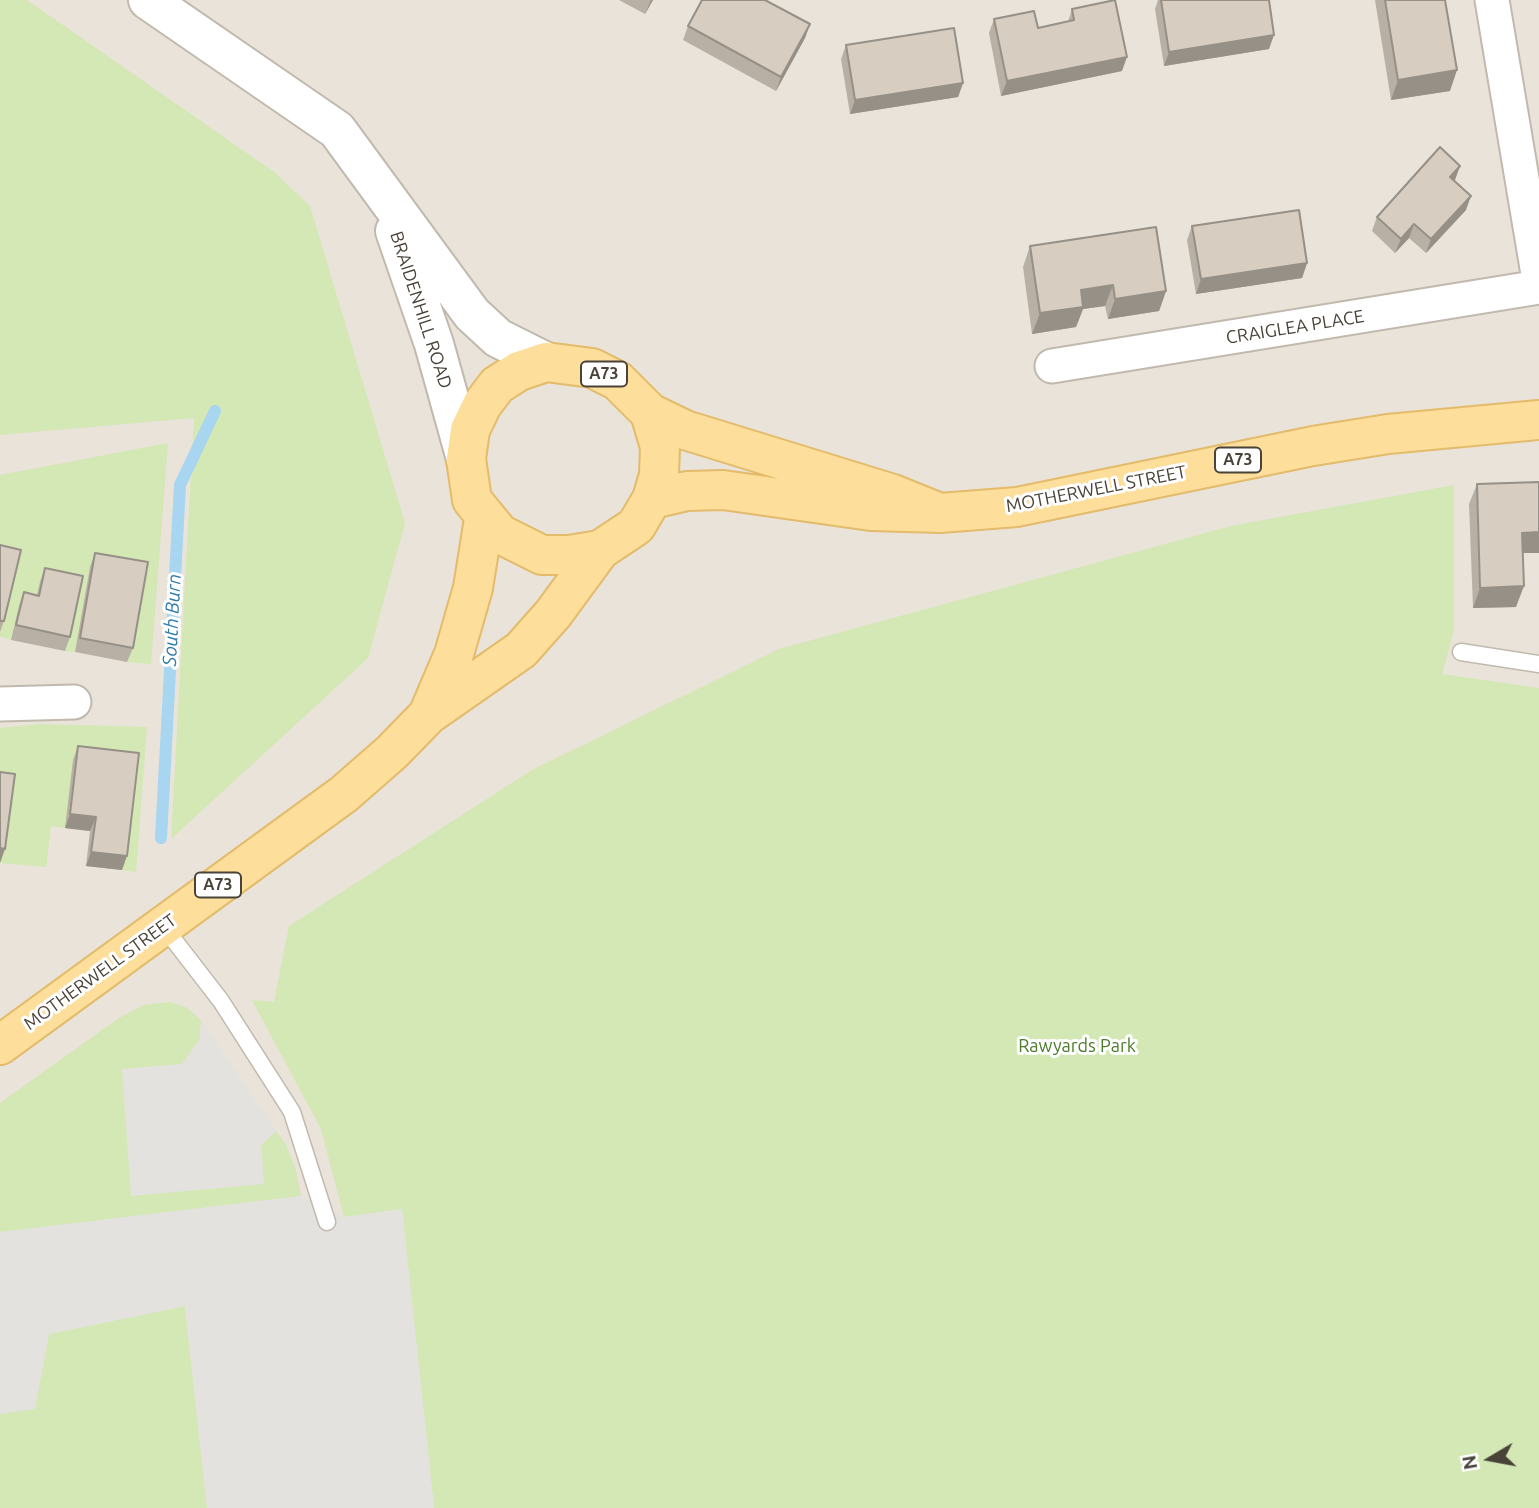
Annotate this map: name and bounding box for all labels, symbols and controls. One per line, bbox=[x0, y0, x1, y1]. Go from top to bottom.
street label: BRAIDENHILL ROAD bbox=[385, 229, 457, 391]
street label: CRAIGLEA PLACE bbox=[1224, 305, 1366, 349]
road number: A73 bbox=[581, 362, 627, 386]
road number: A73 bbox=[1215, 447, 1261, 472]
street label: MOTHERWELL STREET bbox=[1004, 461, 1188, 517]
water label: South Burn bbox=[158, 573, 186, 667]
road number: A73 bbox=[195, 872, 241, 898]
street label: MOTHERWELL STREET bbox=[20, 909, 180, 1035]
park label: Rawyards Park bbox=[1018, 1035, 1136, 1057]
north arrow bbox=[1455, 1424, 1525, 1494]
text: N bbox=[1457, 1454, 1481, 1472]

